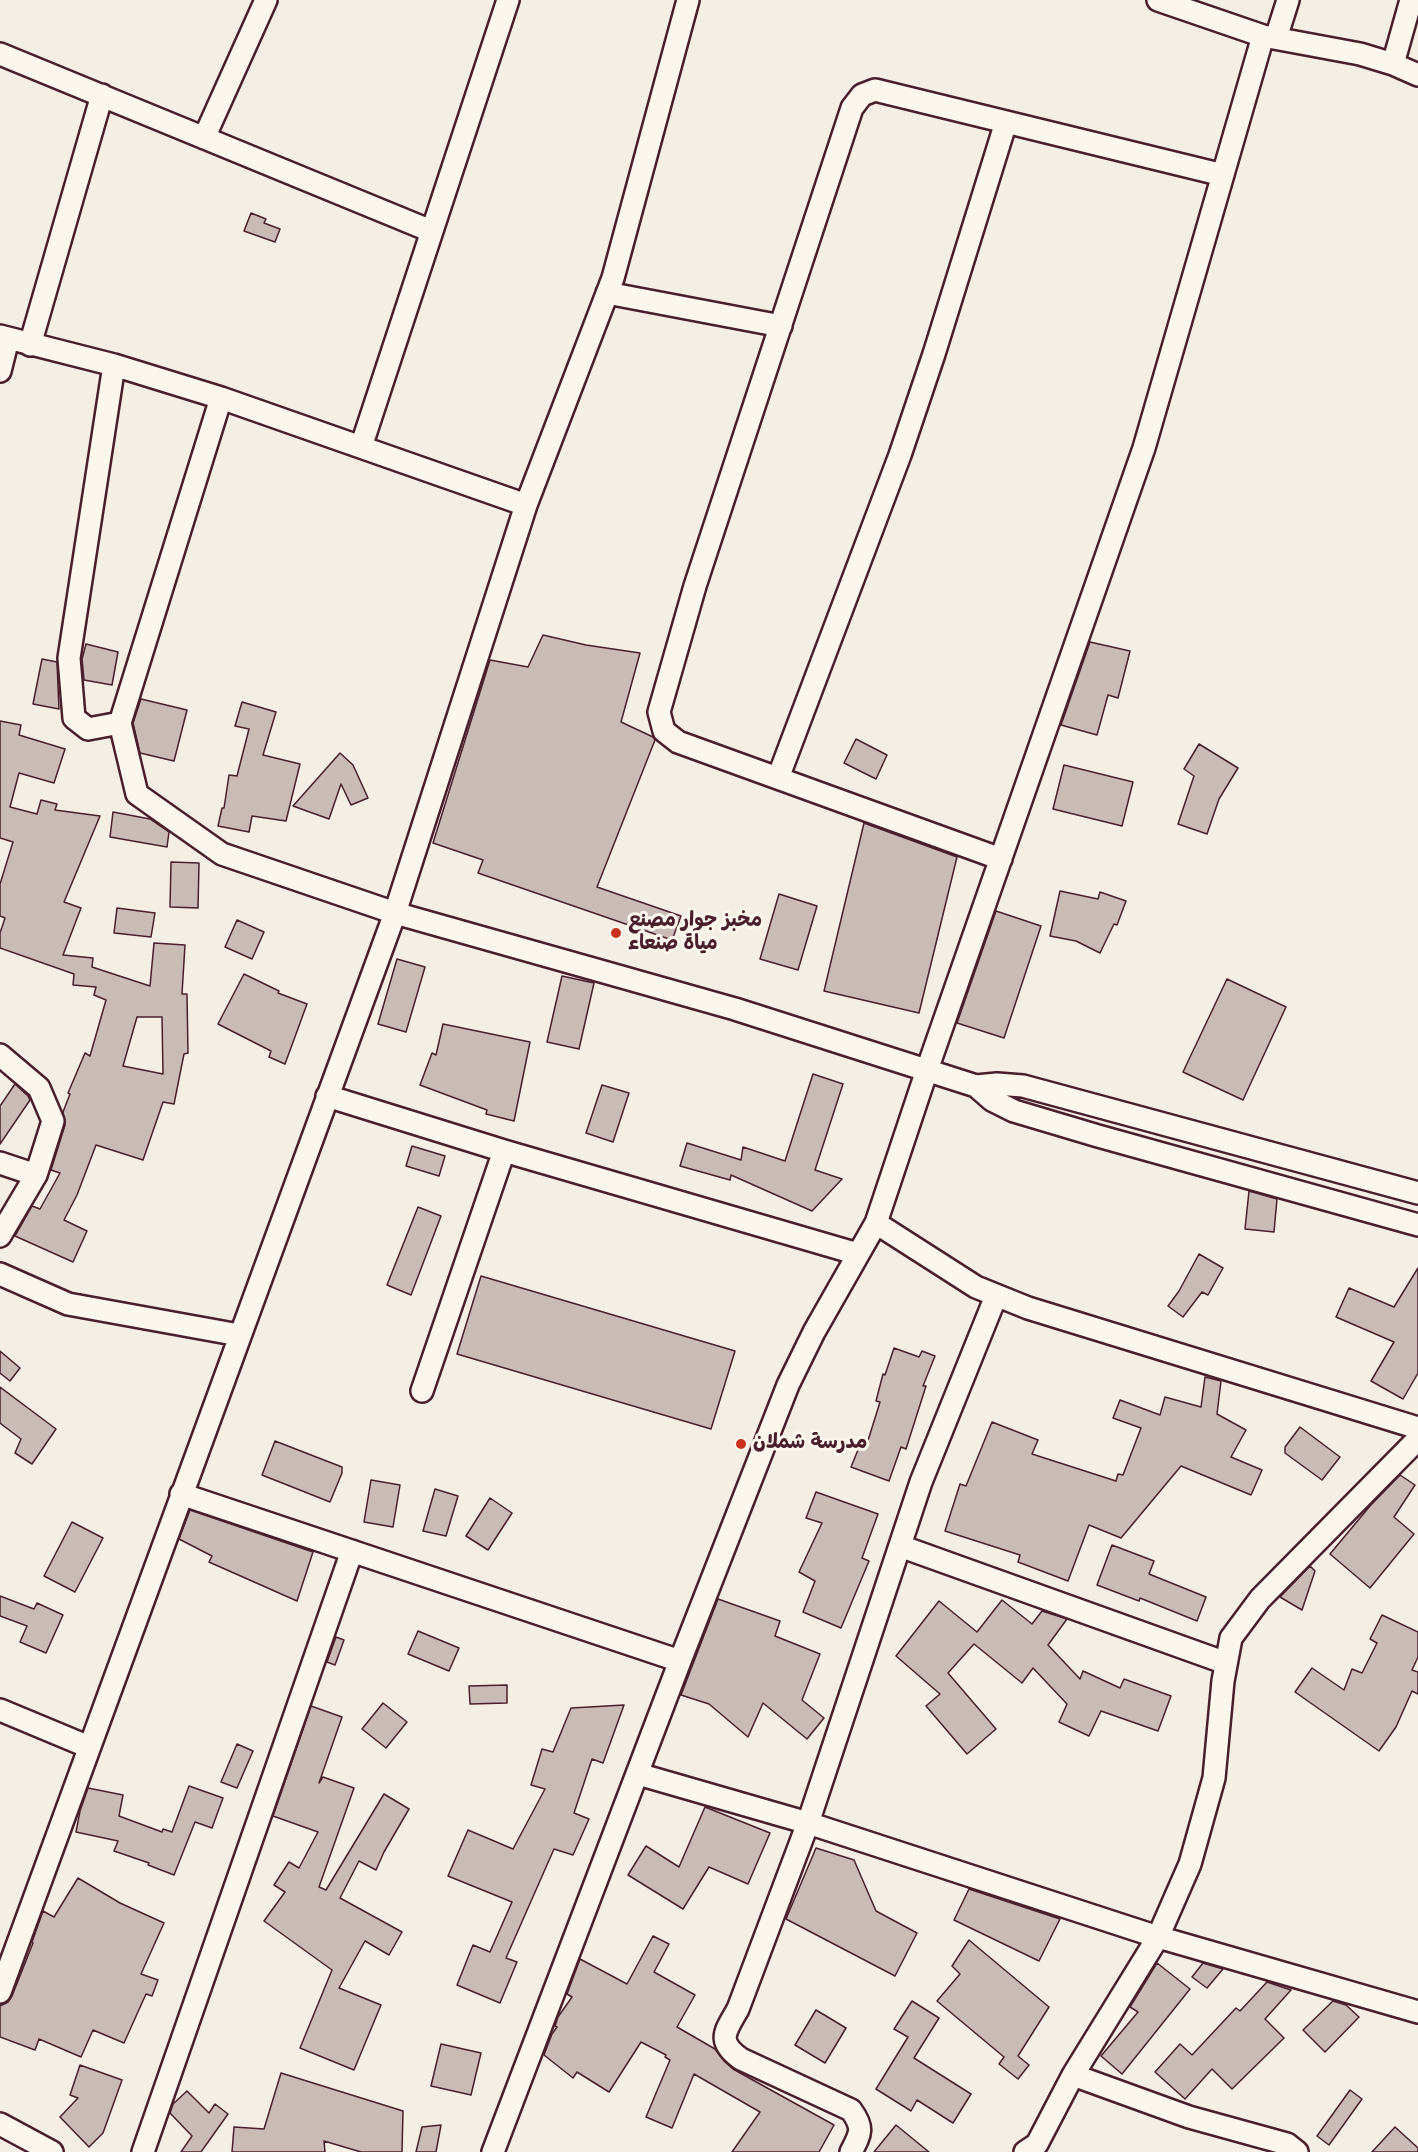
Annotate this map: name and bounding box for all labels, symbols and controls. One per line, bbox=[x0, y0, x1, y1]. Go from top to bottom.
place label: مخبز جوار مصنع مياة صنعاء bbox=[628, 910, 762, 957]
marker: مخبز جوار مصنع مياة صنعاء bbox=[609, 926, 623, 940]
place label: مدرسة شملان bbox=[753, 1432, 867, 1456]
marker: مدرسة شملان bbox=[734, 1437, 748, 1451]

